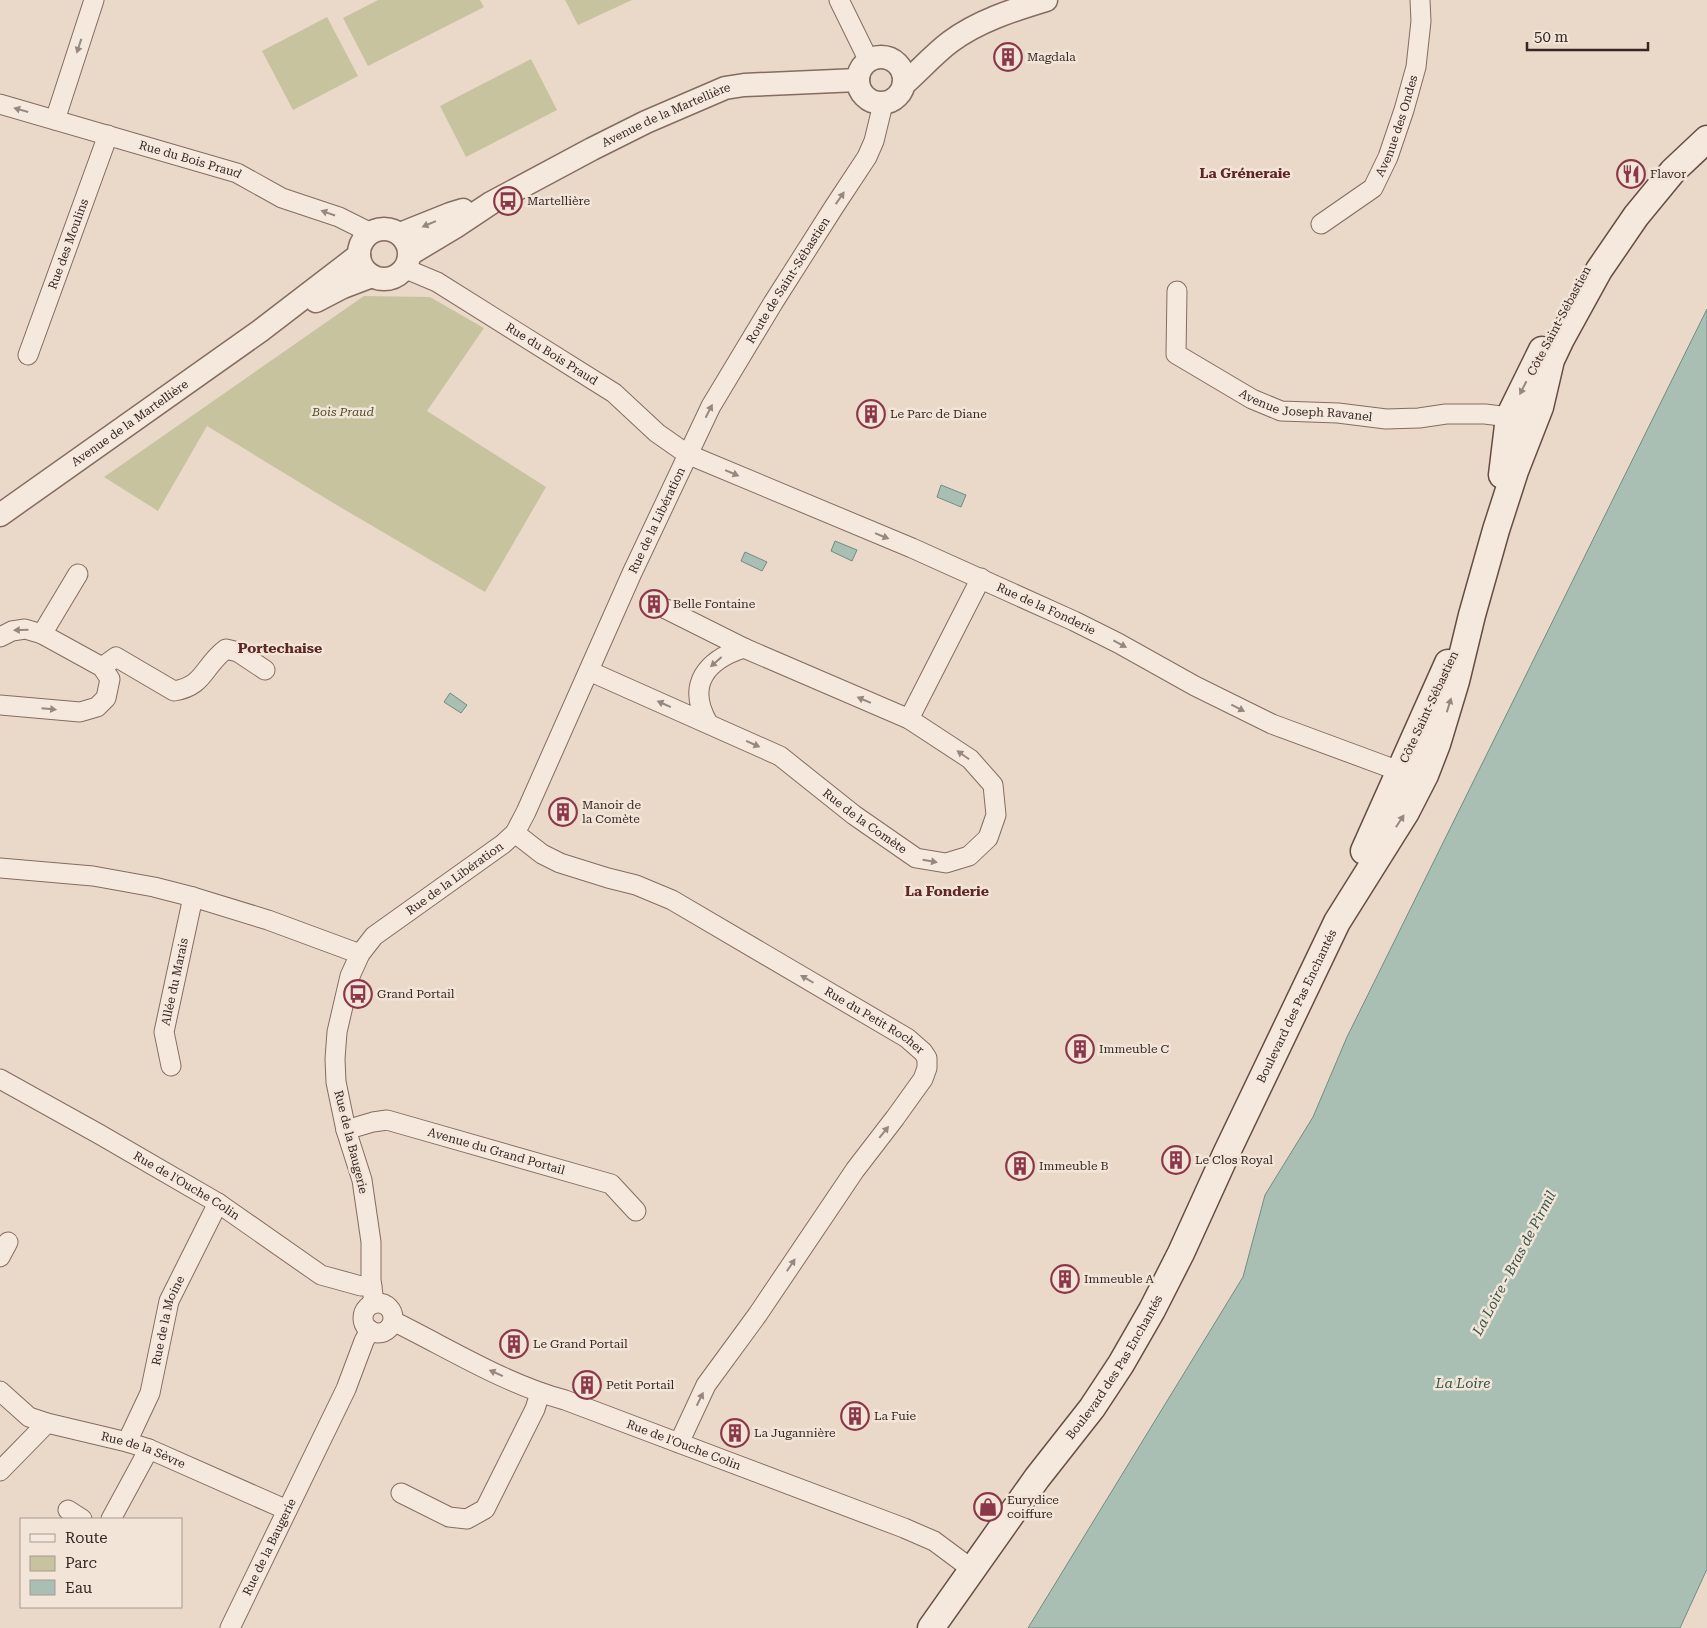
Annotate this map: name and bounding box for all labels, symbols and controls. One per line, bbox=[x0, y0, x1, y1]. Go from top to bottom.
scale bar bbox=[1527, 20, 1648, 52]
text: 50 m bbox=[1534, 28, 1569, 46]
one-way arrow bbox=[74, 39, 82, 54]
building icon: Magdala bbox=[993, 42, 1023, 72]
place label: Magdala bbox=[1027, 50, 1076, 64]
street label: Avenue des Ondes bbox=[1373, 73, 1420, 179]
street label: Avenue de la Martellière bbox=[599, 80, 732, 150]
one-way arrow bbox=[14, 106, 29, 114]
street label: Rue du Bois Praud bbox=[137, 138, 244, 181]
restaurant icon: Flavor bbox=[1616, 159, 1646, 189]
district label: La Gréneraie bbox=[1199, 165, 1291, 181]
place label: Flavor bbox=[1650, 167, 1686, 181]
bus stop icon: Martellière bbox=[493, 186, 523, 216]
one-way arrow bbox=[835, 191, 845, 205]
place label: Martellière bbox=[527, 194, 590, 208]
street label: Rue des Moulins bbox=[45, 197, 91, 291]
one-way arrow bbox=[320, 209, 335, 216]
street label: Route de Saint-Sébastien bbox=[743, 214, 833, 346]
one-way arrow bbox=[422, 220, 436, 228]
street label: Côte Saint-Sébastien bbox=[1524, 264, 1594, 378]
street label: Rue du Bois Praud bbox=[503, 320, 601, 388]
street label: Avenue de la Martellière bbox=[69, 377, 191, 469]
one-way arrow bbox=[1519, 381, 1527, 396]
street label: Avenue Joseph Ravanel bbox=[1237, 386, 1373, 424]
building icon: Le Parc de Diane bbox=[856, 399, 886, 429]
one-way arrow bbox=[705, 403, 713, 418]
park label: Bois Praud bbox=[311, 405, 374, 419]
place label: Le Parc de Diane bbox=[890, 407, 987, 421]
street label: Rue de la Libération bbox=[626, 465, 688, 576]
one-way arrow bbox=[725, 470, 739, 478]
one-way arrow bbox=[875, 533, 889, 541]
street label: Rue de la Fonderie bbox=[994, 580, 1098, 638]
building icon: Belle Fontaine bbox=[639, 589, 669, 619]
place label: Belle Fontaine bbox=[673, 597, 756, 611]
one-way arrow bbox=[12, 627, 28, 635]
district label: Portechaise bbox=[238, 640, 322, 656]
one-way arrow bbox=[1113, 640, 1127, 648]
street label: Côte Saint-Sébastien bbox=[1397, 649, 1461, 765]
one-way arrow bbox=[710, 656, 723, 667]
one-way arrow bbox=[857, 695, 871, 703]
one-way arrow bbox=[1445, 697, 1453, 712]
one-way arrow bbox=[657, 699, 671, 707]
one-way arrow bbox=[1231, 704, 1246, 712]
one-way arrow bbox=[41, 705, 57, 713]
one-way arrow bbox=[746, 740, 760, 748]
one-way arrow bbox=[956, 750, 970, 760]
street label: Rue de la Comète bbox=[820, 786, 910, 857]
building icon: Manoir de la Comète bbox=[548, 797, 578, 827]
place label: Manoir de la Comète bbox=[582, 798, 641, 826]
one-way arrow bbox=[1395, 814, 1404, 827]
street label: Rue de la Libération bbox=[403, 839, 506, 918]
one-way arrow bbox=[923, 857, 939, 865]
district label: La Fonderie bbox=[905, 883, 989, 899]
street label: Boulevard des Pas Enchantés bbox=[1254, 927, 1339, 1085]
street label: Allée du Marais bbox=[159, 936, 191, 1027]
one-way arrow bbox=[799, 975, 814, 983]
bus stop icon: Grand Portail bbox=[343, 979, 373, 1009]
street label: Rue du Petit Rocher bbox=[822, 984, 927, 1057]
place label: Grand Portail bbox=[377, 987, 455, 1001]
building icon: Immeuble C bbox=[1065, 1034, 1095, 1064]
place label: Immeuble C bbox=[1099, 1042, 1170, 1056]
street label: Rue de la Baugerie bbox=[331, 1089, 371, 1196]
street label: Avenue du Grand Portail bbox=[426, 1125, 567, 1178]
one-way arrow bbox=[879, 1126, 890, 1139]
building icon: Le Clos Royal bbox=[1161, 1145, 1191, 1175]
street label: Rue de l'Ouche Colin bbox=[131, 1149, 243, 1223]
building icon: Immeuble B bbox=[1005, 1151, 1035, 1181]
place label: Le Clos Royal bbox=[1195, 1153, 1273, 1167]
place label: Immeuble B bbox=[1039, 1159, 1109, 1173]
water label: La Loire - Bras de Pirmil bbox=[1469, 1188, 1559, 1339]
one-way arrow bbox=[786, 1258, 795, 1272]
building icon: Immeuble A bbox=[1050, 1264, 1080, 1294]
place label: Immeuble A bbox=[1084, 1272, 1155, 1286]
street label: Rue de la Moine bbox=[149, 1273, 188, 1367]
street label: Boulevard des Pas Enchantés bbox=[1063, 1293, 1165, 1442]
building icon: Le Grand Portail bbox=[499, 1329, 529, 1359]
place label: Le Grand Portail bbox=[533, 1337, 628, 1351]
one-way arrow bbox=[489, 1369, 503, 1377]
building icon: Petit Portail bbox=[572, 1370, 602, 1400]
water label: La Loire bbox=[1435, 1375, 1490, 1391]
place label: Petit Portail bbox=[606, 1378, 675, 1392]
one-way arrow bbox=[695, 1392, 704, 1407]
building icon: La Fuie bbox=[840, 1401, 870, 1431]
place label: La Fuie bbox=[874, 1409, 917, 1423]
street label: Rue de l'Ouche Colin bbox=[625, 1417, 743, 1473]
building icon: La Jugannière bbox=[720, 1418, 750, 1448]
place label: La Jugannière bbox=[754, 1426, 836, 1440]
street label: Rue de la Sèvre bbox=[100, 1429, 188, 1471]
shop icon: Eurydice coiffure bbox=[973, 1492, 1003, 1522]
place label: Eurydice coiffure bbox=[1007, 1493, 1059, 1521]
street label: Rue de la Baugerie bbox=[240, 1496, 299, 1598]
legend bbox=[20, 1518, 182, 1608]
text: Route bbox=[65, 1529, 107, 1547]
text: Parc bbox=[65, 1554, 97, 1572]
text: Eau bbox=[65, 1579, 93, 1597]

